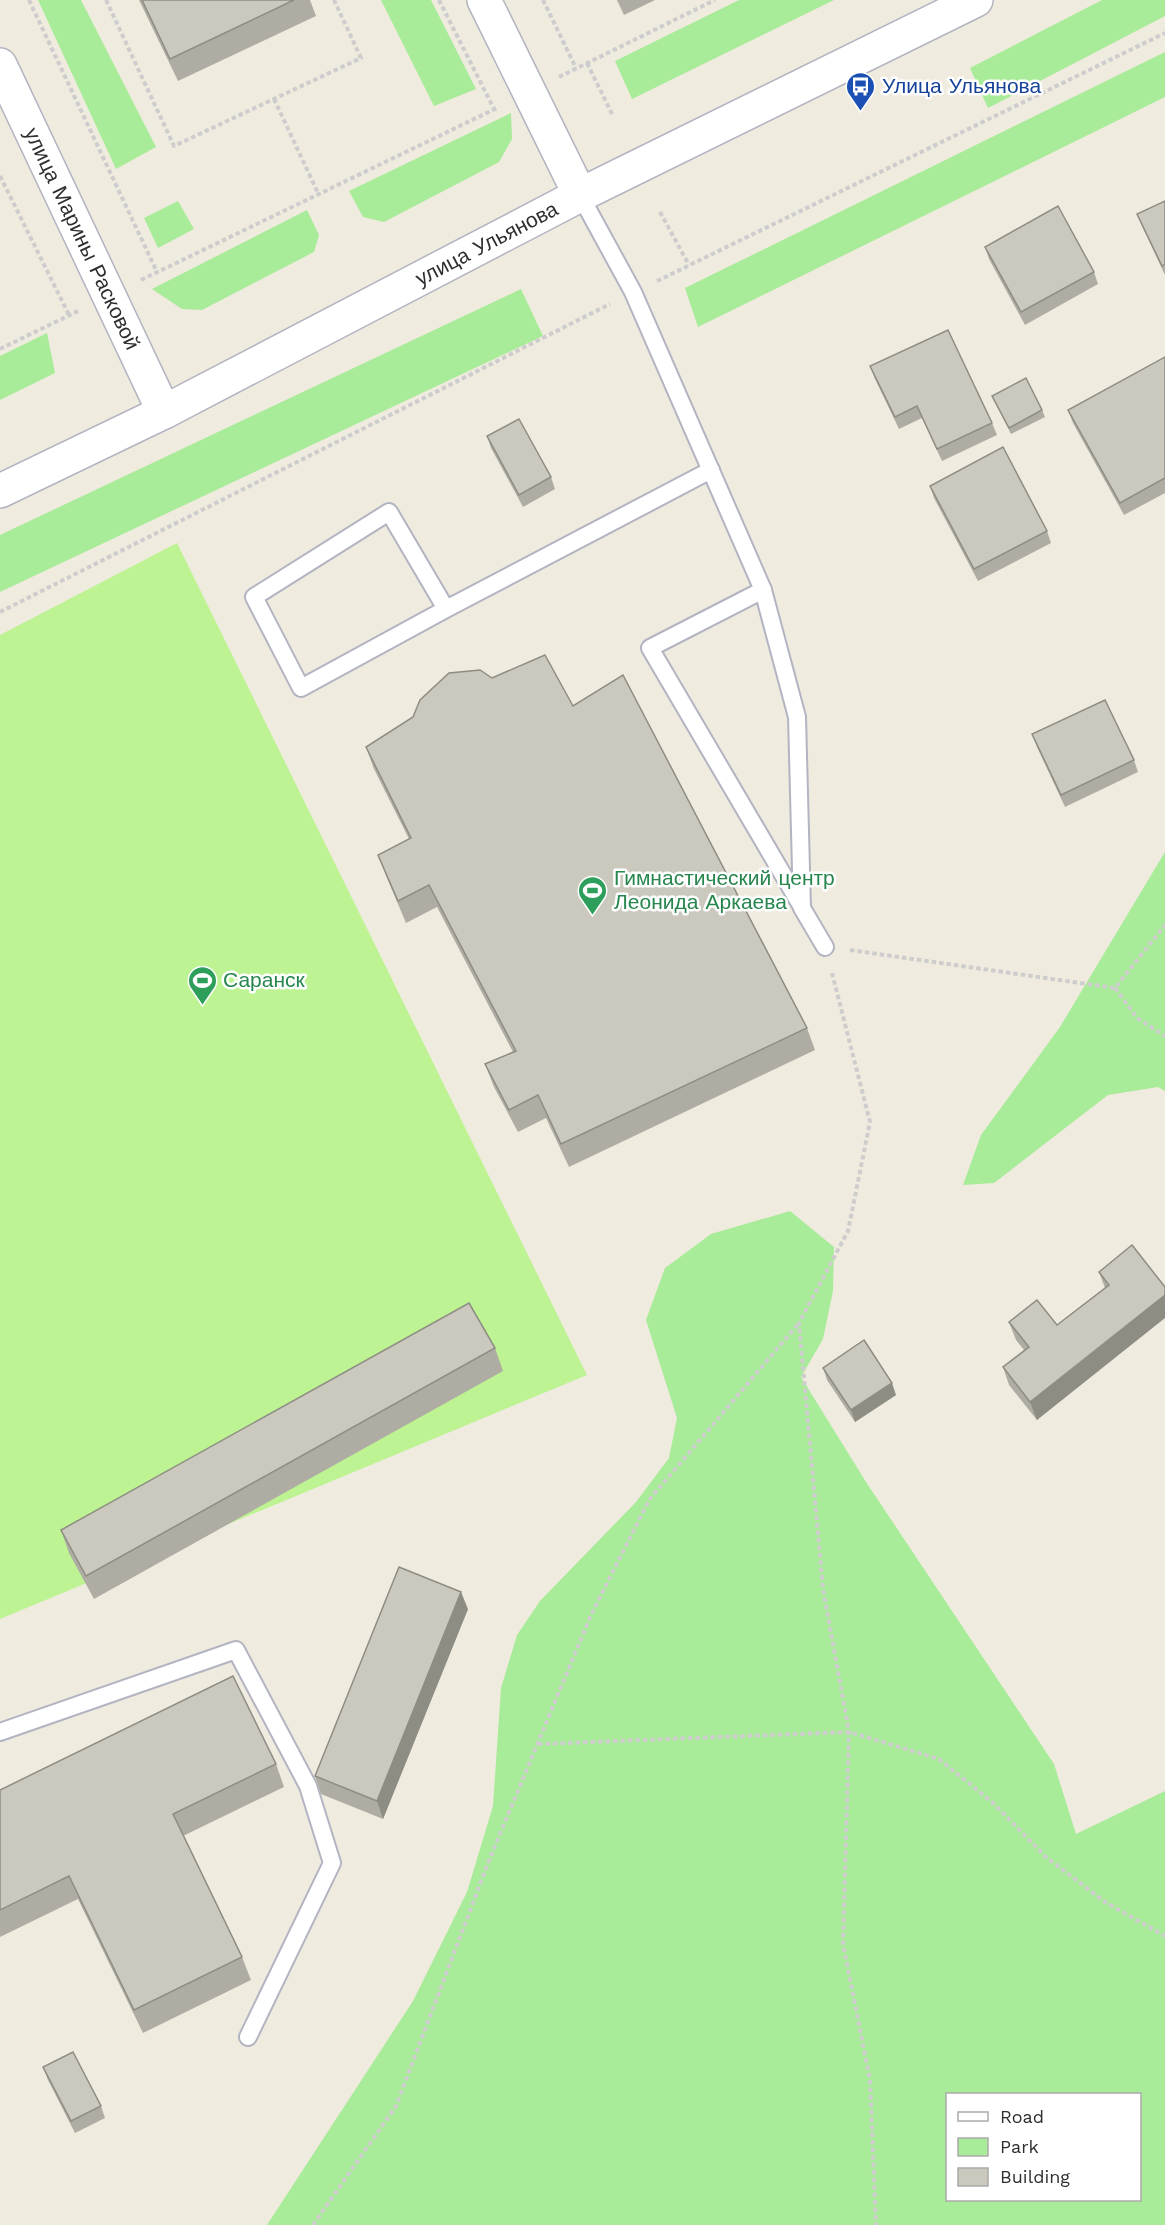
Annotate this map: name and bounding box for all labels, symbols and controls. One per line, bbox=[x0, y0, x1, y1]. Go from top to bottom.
bus stop icon: Улица Ульянова bbox=[845, 70, 877, 112]
place label: Улица Ульянова bbox=[882, 73, 1041, 98]
street label: улица Марины Расковой bbox=[19, 123, 146, 353]
street label: улица Ульянова bbox=[411, 196, 562, 291]
place label: Гимнастический центр Леонида Аркаева bbox=[614, 865, 835, 914]
sports icon: Гимнастический центр Леонида Аркаева bbox=[577, 874, 609, 916]
sports icon: Саранск bbox=[186, 964, 218, 1006]
place label: Саранск bbox=[223, 967, 306, 992]
legend bbox=[946, 2093, 1141, 2201]
text: Road bbox=[1000, 2106, 1044, 2127]
text: Park bbox=[1000, 2136, 1039, 2157]
text: Building bbox=[1000, 2166, 1070, 2187]

